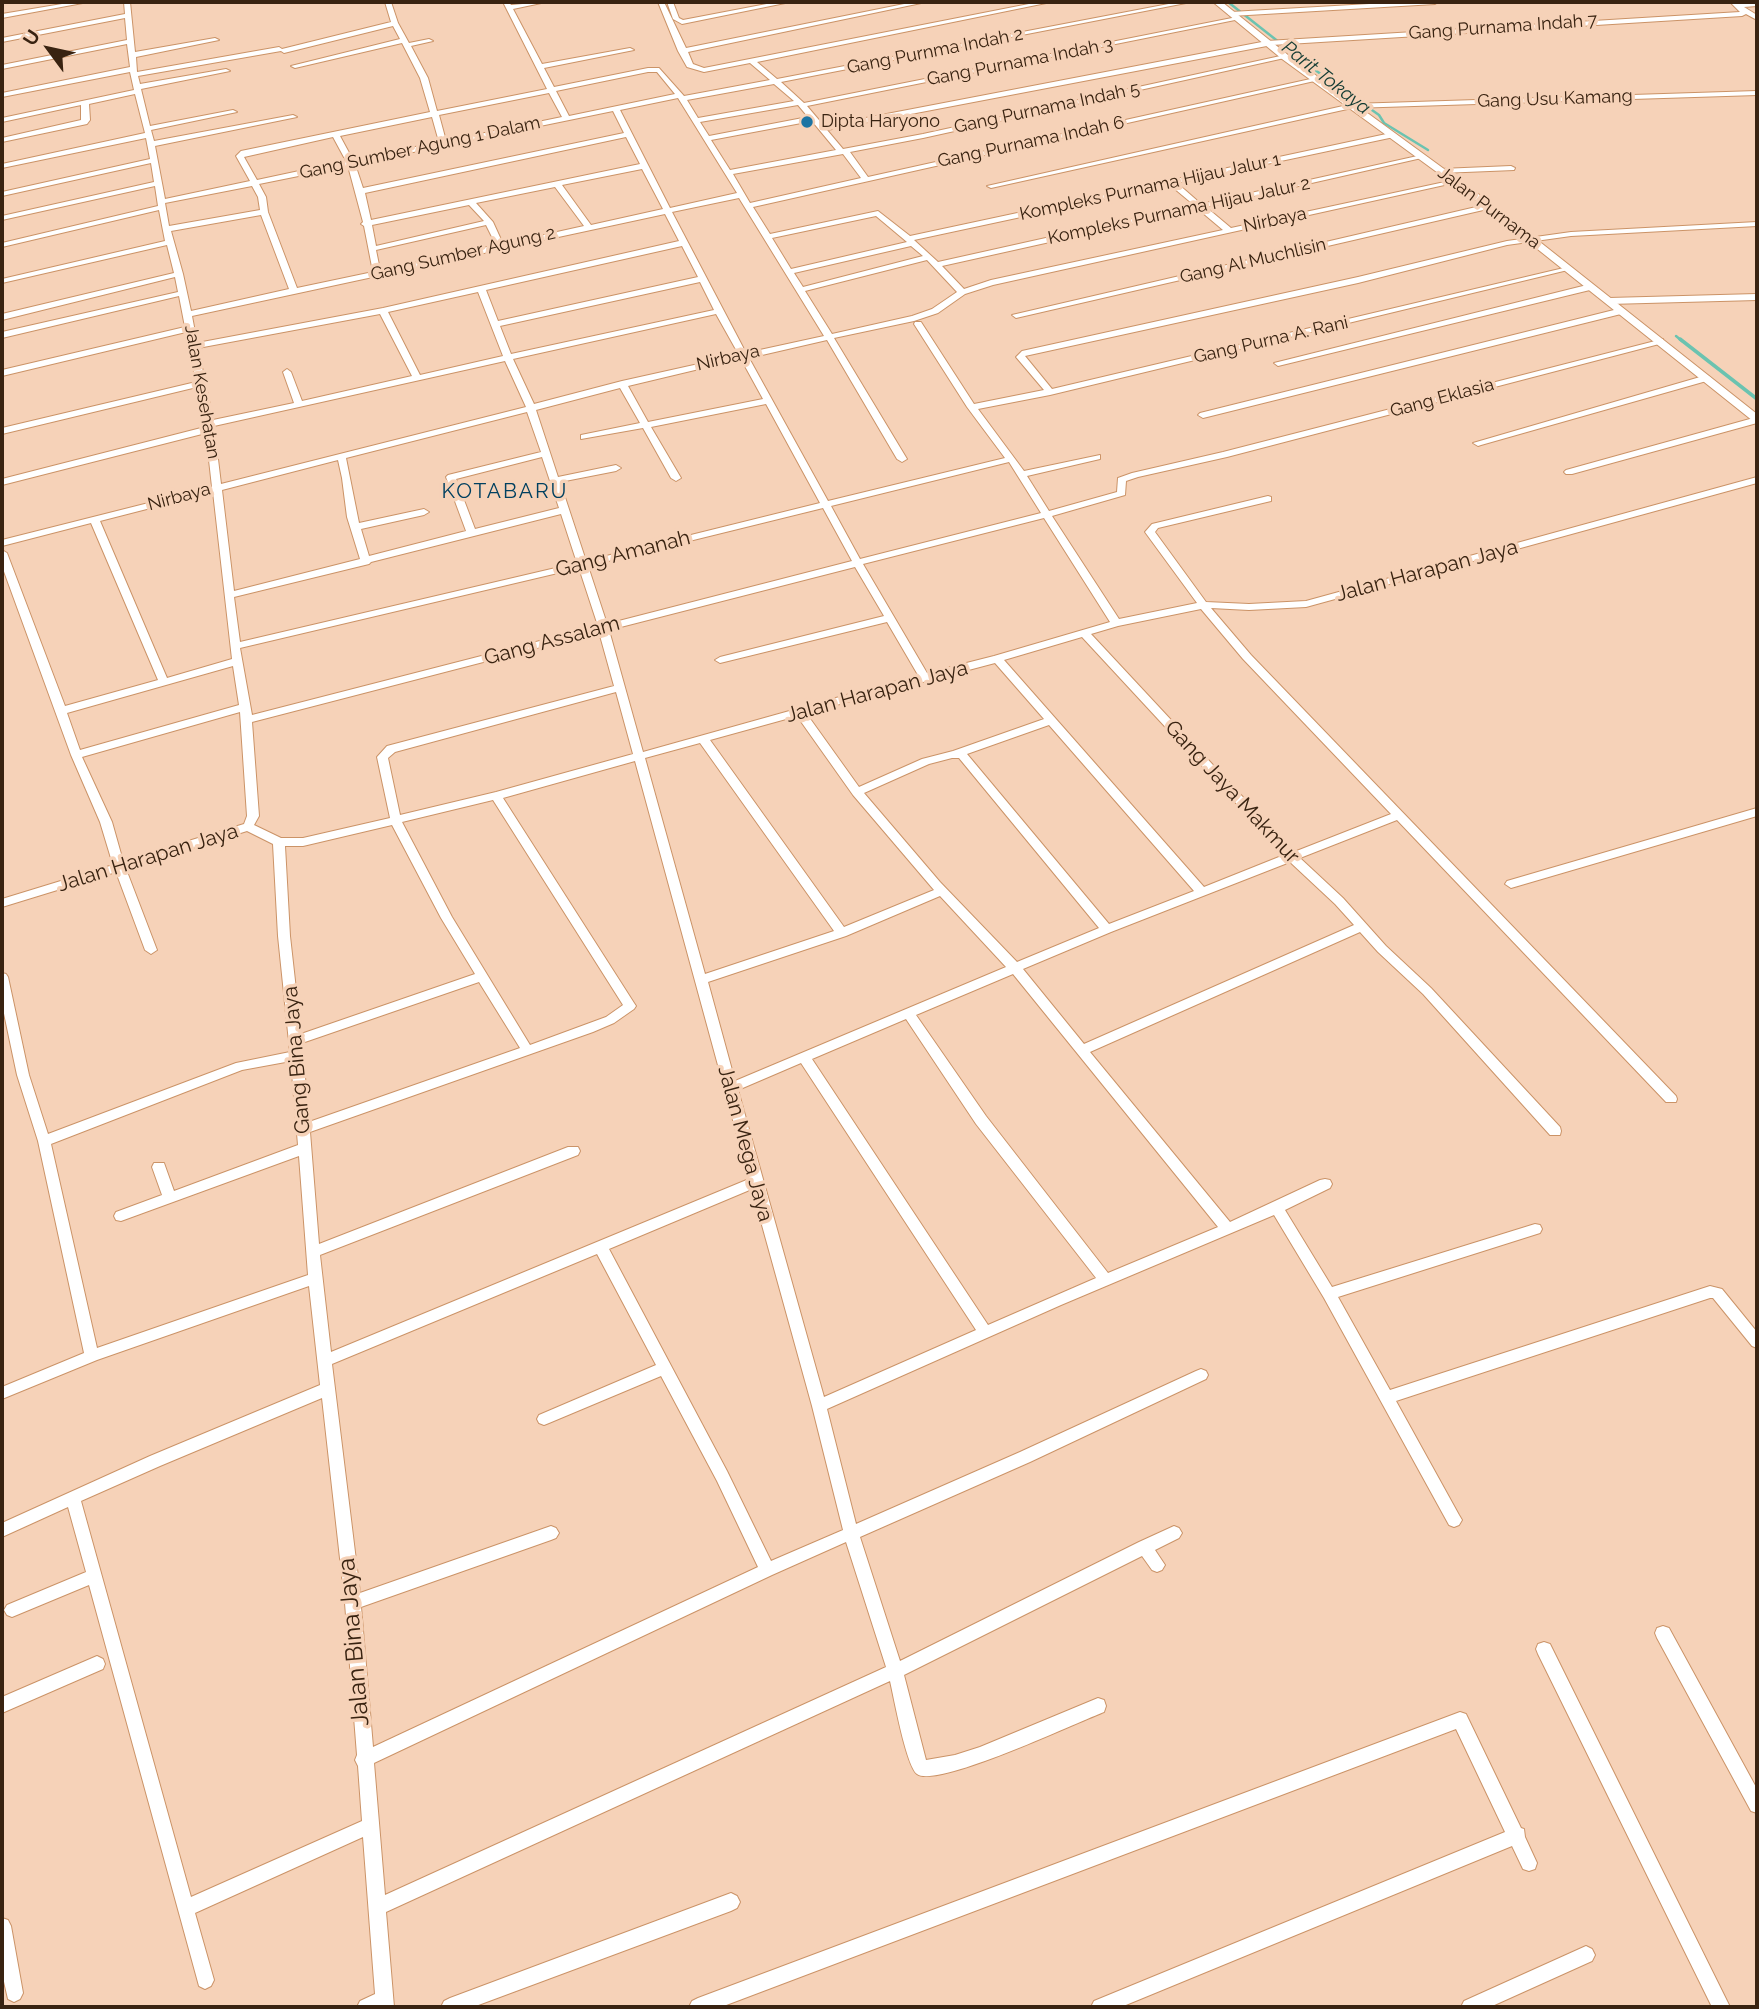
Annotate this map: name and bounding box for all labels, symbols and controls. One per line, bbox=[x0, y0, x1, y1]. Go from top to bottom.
street label: Gang Purnama Indah 7 bbox=[1408, 10, 1598, 44]
north arrow bbox=[14, 14, 84, 84]
street label: Gang Purnma Indah 2 bbox=[845, 23, 1025, 79]
text: U bbox=[18, 26, 44, 50]
street label: Gang Purnama Indah 3 bbox=[925, 33, 1115, 91]
water label: Parit Tokaya bbox=[1277, 36, 1375, 120]
street label: Gang Purnama Indah 5 bbox=[952, 78, 1142, 138]
street label: Gang Usu Kamang bbox=[1477, 85, 1633, 113]
place label: Dipta Haryono bbox=[821, 111, 940, 133]
street label: Gang Sumber Agung 1 Dalam bbox=[298, 112, 542, 184]
street label: Gang Purnama Indah 6 bbox=[936, 112, 1126, 172]
marker: Dipta Haryono bbox=[799, 114, 815, 130]
street label: Kompleks Purnama Hijau Jalur 1 bbox=[1018, 149, 1282, 225]
street label: Jalan Purnama bbox=[1433, 162, 1545, 254]
street label: Kompleks Purnama Hijau Jalur 2 bbox=[1046, 173, 1312, 249]
street label: Nirbaya bbox=[1241, 203, 1309, 237]
street label: Gang Sumber Agung 2 bbox=[369, 222, 557, 286]
street label: Gang Al Muchlisin bbox=[1178, 234, 1328, 288]
street label: Gang Purna A. Rani bbox=[1192, 312, 1350, 368]
street label: Jalan Kesehatan bbox=[180, 323, 224, 461]
street label: Nirbaya bbox=[694, 340, 762, 376]
street label: Gang Eklasia bbox=[1388, 374, 1496, 422]
street label: Nirbaya bbox=[145, 478, 213, 516]
district label: KOTABARU bbox=[443, 479, 567, 505]
street label: Gang Amanah bbox=[553, 525, 693, 583]
street label: Jalan Harapan Jaya bbox=[1333, 535, 1521, 607]
street label: Gang Assalam bbox=[481, 611, 623, 671]
street label: Jalan Harapan Jaya bbox=[783, 656, 971, 728]
street label: Gang Jaya Makmur bbox=[1159, 715, 1305, 869]
street label: Jalan Harapan Jaya bbox=[55, 819, 241, 897]
street label: Gang Bina Jaya bbox=[278, 985, 316, 1135]
street label: Jalan Mega Jaya bbox=[712, 1063, 778, 1225]
street label: Jalan Bina Jaya bbox=[332, 1557, 376, 1727]

